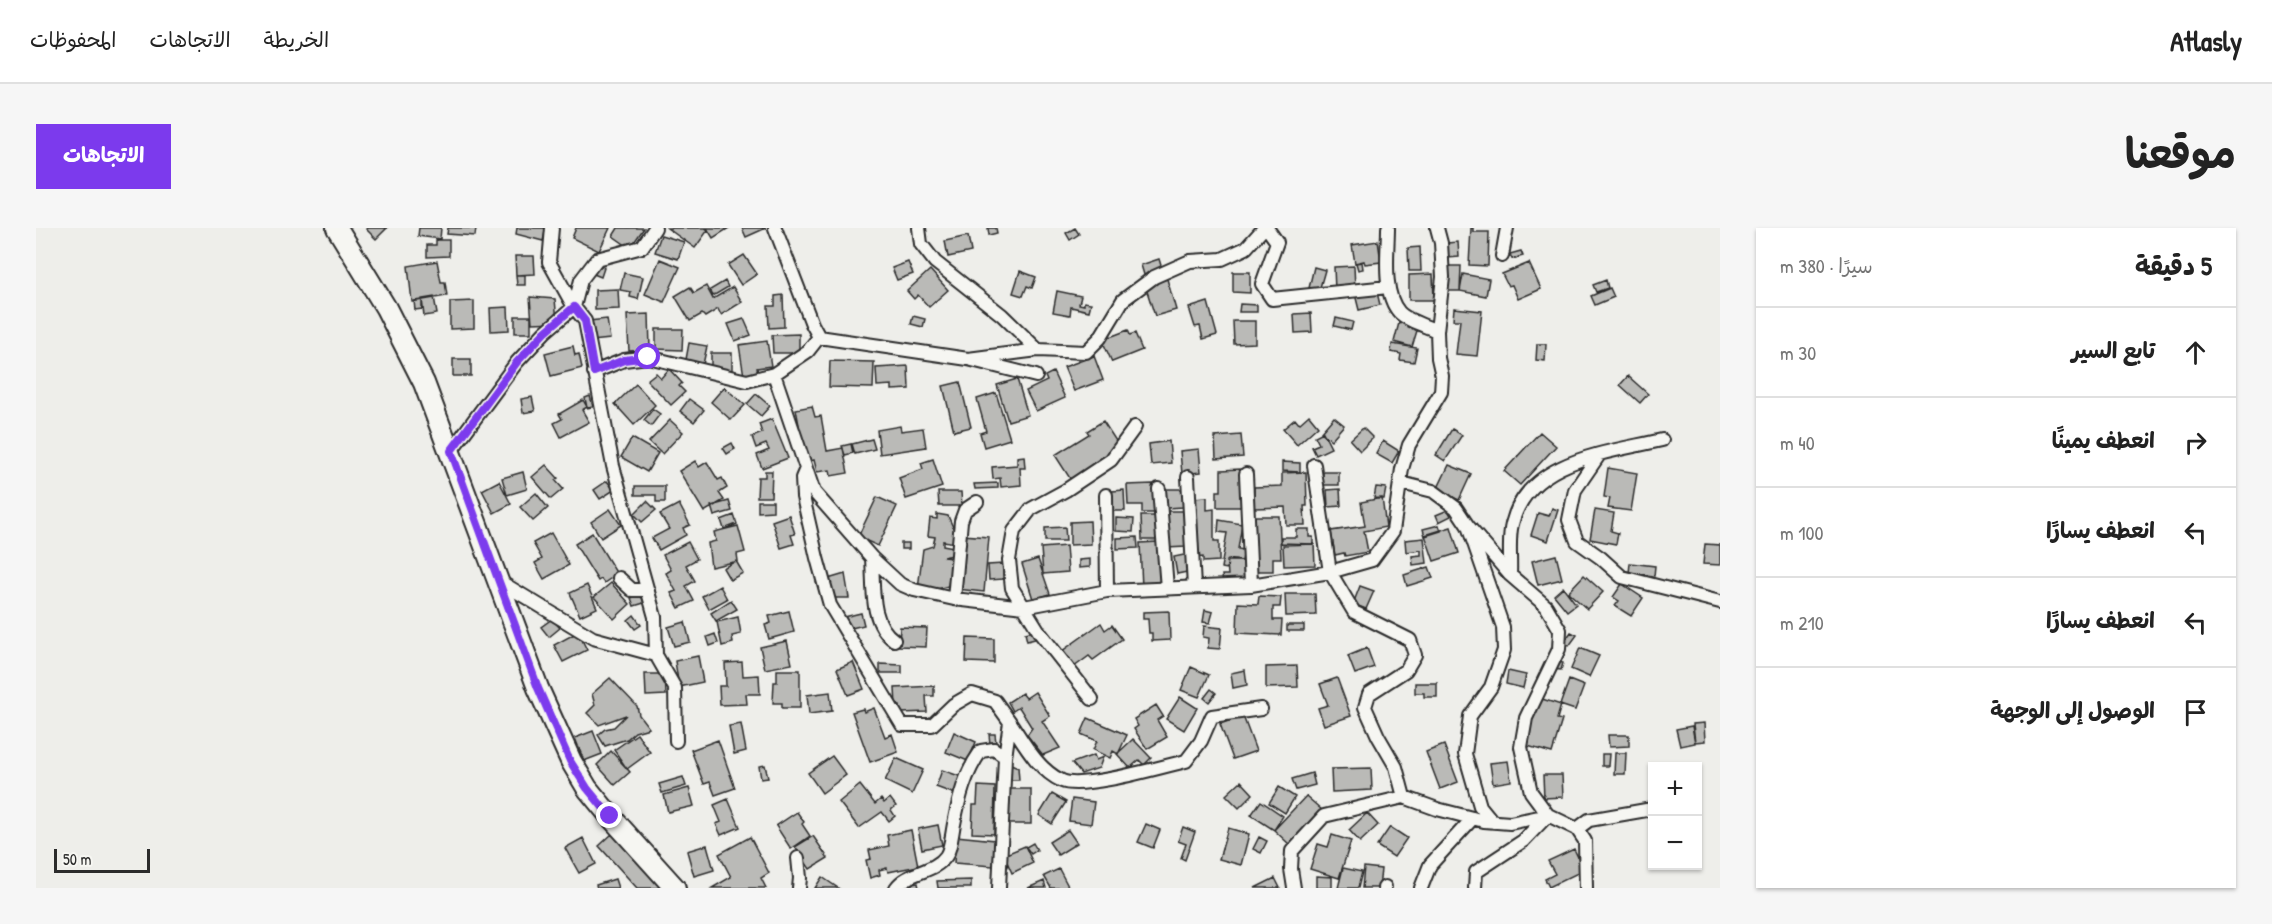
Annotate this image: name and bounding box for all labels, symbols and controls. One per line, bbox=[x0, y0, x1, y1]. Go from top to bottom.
text: Atlasly bbox=[2170, 22, 2242, 60]
text: المحفوظات bbox=[30, 25, 116, 54]
text: الاتجاهات bbox=[149, 25, 231, 54]
text: الخريطة bbox=[264, 25, 329, 54]
button: الاتجاهات bbox=[36, 124, 171, 189]
text: موقعنا bbox=[2125, 124, 2236, 181]
text: 5 دقيقة bbox=[2135, 248, 2212, 283]
text: سيرًا · 380 m bbox=[1780, 252, 1873, 279]
text: تابع السير bbox=[2072, 335, 2155, 365]
icon: ahead bbox=[2179, 336, 2212, 369]
text: 30 m bbox=[1780, 339, 1816, 366]
route start bbox=[634, 343, 660, 369]
text: انعطف يمينًا bbox=[2052, 425, 2155, 455]
icon: right bbox=[2179, 426, 2212, 459]
text: 40 m bbox=[1780, 429, 1815, 456]
text: انعطف يسارًا bbox=[2046, 515, 2155, 545]
icon: left bbox=[2179, 516, 2212, 549]
text: 100 m bbox=[1780, 519, 1823, 546]
text: انعطف يسارًا bbox=[2046, 605, 2155, 635]
icon: left bbox=[2179, 606, 2212, 639]
text: 210 m bbox=[1780, 609, 1824, 636]
text: الوصول إلى الوجهة bbox=[1990, 695, 2155, 725]
icon: arrive bbox=[2179, 696, 2212, 729]
map controls bbox=[1648, 762, 1702, 870]
button: + bbox=[1648, 762, 1702, 816]
route end bbox=[596, 802, 622, 828]
button: − bbox=[1648, 816, 1702, 870]
scale bar bbox=[54, 846, 150, 874]
text: 50 m bbox=[63, 848, 92, 870]

